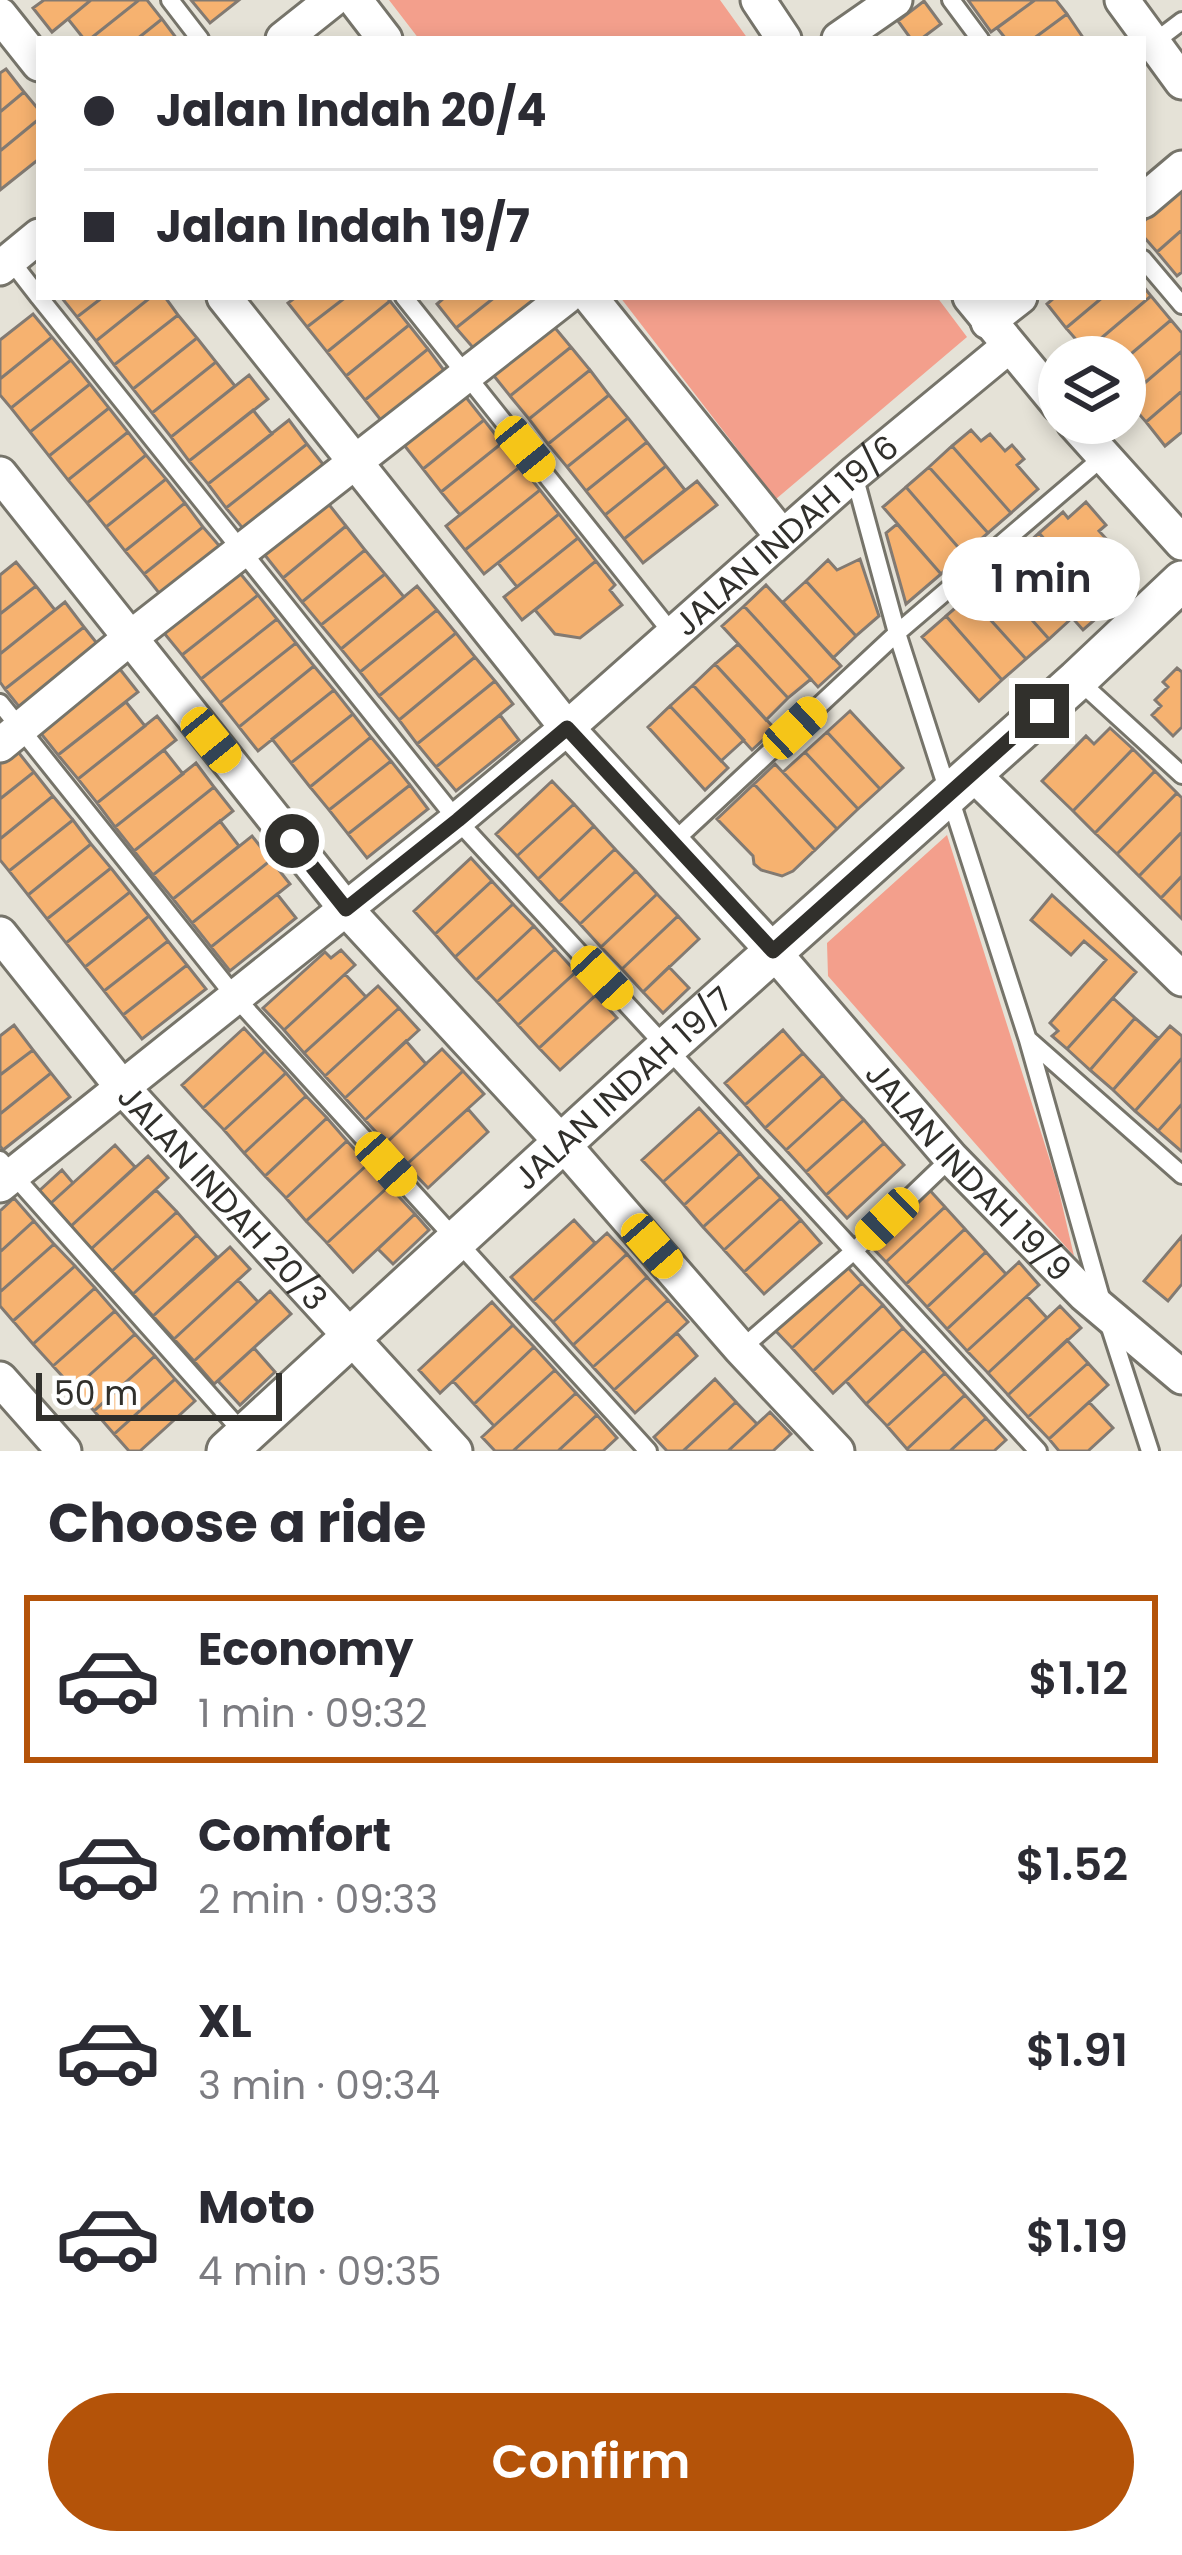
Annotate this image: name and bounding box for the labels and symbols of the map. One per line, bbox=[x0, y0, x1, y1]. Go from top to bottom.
car bbox=[488, 410, 562, 488]
street label: JALAN INDAH 19/6 bbox=[663, 423, 908, 647]
callout: 1 min bbox=[943, 537, 1141, 621]
route end bbox=[1015, 684, 1069, 738]
car bbox=[756, 690, 834, 766]
car bbox=[174, 701, 248, 779]
route start bbox=[265, 814, 319, 868]
car bbox=[564, 939, 640, 1017]
street label: JALAN INDAH 19/7 bbox=[503, 976, 743, 1201]
street label: JALAN INDAH 19/9 bbox=[854, 1051, 1082, 1292]
street label: JALAN INDAH 20/3 bbox=[107, 1074, 339, 1321]
car bbox=[349, 1125, 423, 1203]
car bbox=[849, 1181, 925, 1257]
car bbox=[615, 1207, 689, 1285]
scale bar bbox=[36, 1367, 282, 1420]

